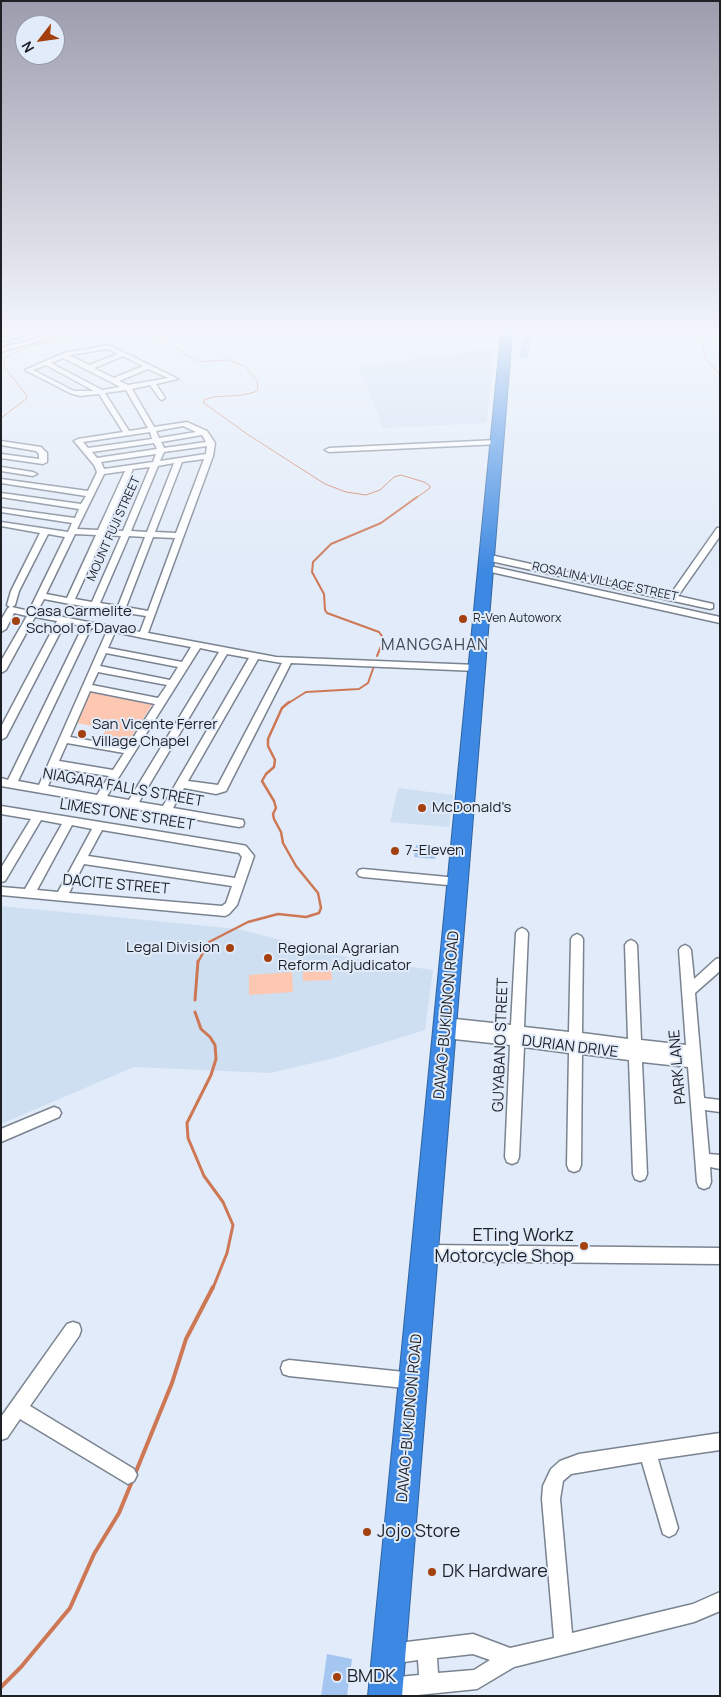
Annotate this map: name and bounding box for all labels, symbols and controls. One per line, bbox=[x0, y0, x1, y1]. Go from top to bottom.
north arrow bbox=[15, 15, 65, 65]
text: N bbox=[17, 38, 38, 56]
street label: MOUNT FUJI STREET bbox=[84, 474, 144, 584]
street label: ROSALINA VILLAGE STREET bbox=[531, 559, 679, 605]
place label: Casa Carmelite School of Davao bbox=[26, 603, 136, 638]
place label: R-Ven Autoworx bbox=[473, 612, 561, 626]
marker: R-Ven Autoworx bbox=[457, 613, 469, 625]
marker: Casa Carmelite School of Davao bbox=[10, 615, 22, 627]
district label: MANGGAHAN bbox=[380, 636, 490, 656]
place label: San Vicente Ferrer Village Chapel bbox=[92, 716, 218, 751]
marker: San Vicente Ferrer Village Chapel bbox=[76, 728, 88, 740]
street label: NIAGARA FALLS STREET bbox=[41, 765, 205, 811]
street label: LIMESTONE STREET bbox=[58, 795, 196, 835]
place label: McDonald's bbox=[432, 799, 511, 817]
marker: McDonald's bbox=[416, 802, 428, 814]
place label: 7-Eleven bbox=[405, 842, 464, 860]
marker: 7-Eleven bbox=[389, 845, 401, 857]
street label: DACITE STREET bbox=[62, 871, 170, 899]
street label: DAVAO-BUKIDNON ROAD bbox=[431, 930, 463, 1100]
place label: Legal Division bbox=[126, 939, 220, 957]
place label: Regional Agrarian Reform Adjudicator bbox=[278, 940, 411, 975]
marker: Legal Division bbox=[224, 942, 236, 954]
marker: Regional Agrarian Reform Adjudicator bbox=[262, 952, 274, 964]
street label: GUYABANO STREET bbox=[490, 978, 512, 1112]
street label: PARK LANE bbox=[666, 1029, 690, 1105]
street label: DURIAN DRIVE bbox=[521, 1032, 619, 1062]
place label: ETing Workz Motorcycle Shop bbox=[435, 1225, 574, 1268]
marker: ETing Workz Motorcycle Shop bbox=[578, 1240, 590, 1252]
street label: DAVAO-BUKIDNON ROAD bbox=[394, 1333, 426, 1503]
place label: Jojo Store bbox=[377, 1521, 460, 1543]
marker: Jojo Store bbox=[361, 1526, 373, 1538]
place label: DK Hardware bbox=[442, 1561, 548, 1583]
marker: DK Hardware bbox=[426, 1566, 438, 1578]
place label: BMDK bbox=[347, 1666, 396, 1688]
marker: BMDK bbox=[331, 1671, 343, 1683]

